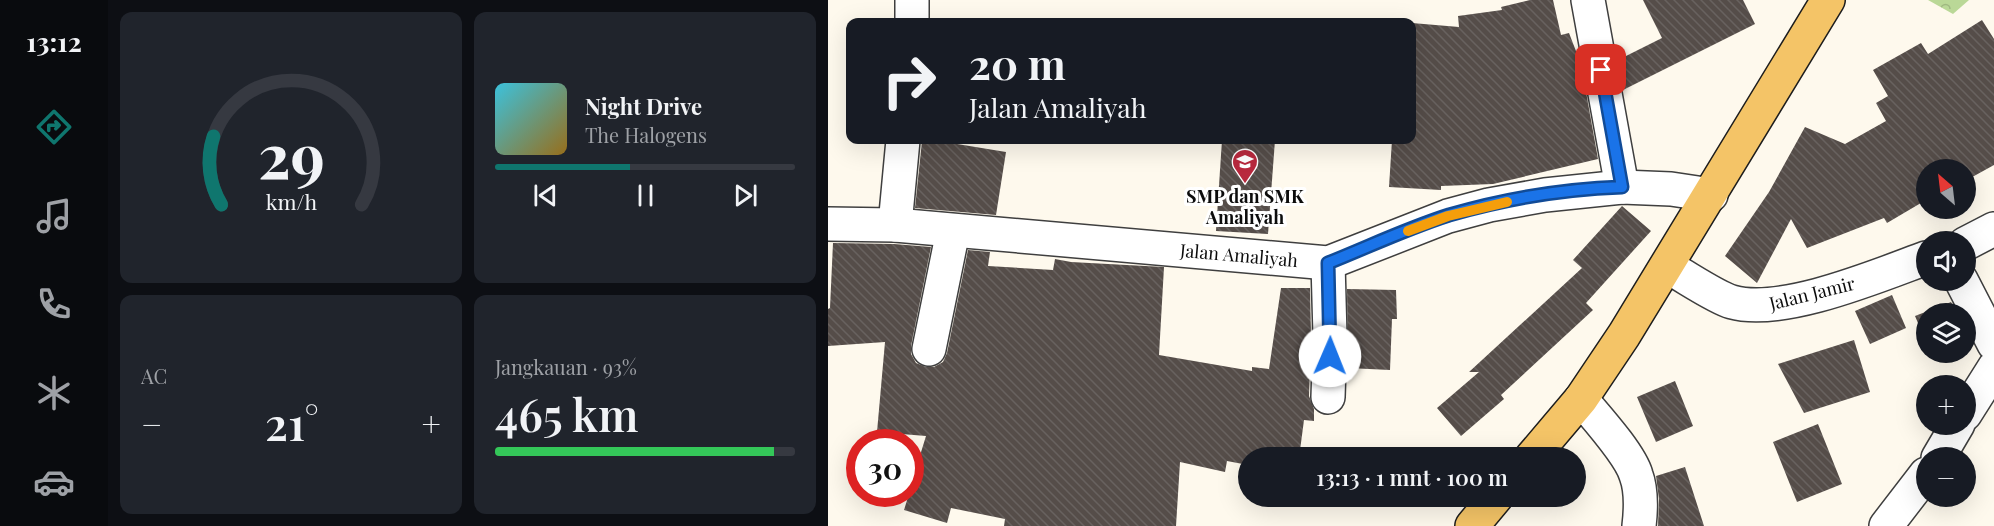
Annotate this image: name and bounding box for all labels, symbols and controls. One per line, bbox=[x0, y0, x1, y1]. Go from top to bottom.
text: 13:12 bbox=[26, 23, 82, 59]
text: 20 m bbox=[969, 35, 1066, 91]
icon: right bbox=[870, 42, 948, 120]
pin bbox=[1575, 44, 1626, 95]
icon: arrive bbox=[1584, 53, 1617, 86]
text: Jalan Amaliyah bbox=[969, 89, 1147, 125]
text: Night Drive bbox=[585, 91, 702, 121]
icon: directions bbox=[33, 106, 75, 148]
text: 29 bbox=[257, 111, 325, 195]
text: The Halogens bbox=[585, 121, 707, 148]
school or university icon: SMP dan SMK Amaliyah bbox=[1230, 147, 1260, 185]
north arrow bbox=[1916, 159, 1976, 219]
map controls bbox=[1916, 159, 1976, 507]
icon: previous bbox=[529, 179, 562, 212]
icon: pause bbox=[629, 179, 662, 212]
icon: next bbox=[729, 179, 762, 212]
place label: SMP dan SMK Amaliyah bbox=[1186, 184, 1305, 229]
text: km/h bbox=[265, 187, 317, 215]
icon: music bbox=[33, 195, 75, 237]
button: sound bbox=[1916, 231, 1976, 291]
street label: Jalan Amaliyah bbox=[1178, 238, 1299, 272]
street label: Jalan Jamir bbox=[1766, 271, 1857, 315]
icon: phone bbox=[33, 283, 75, 325]
button: layers bbox=[1916, 303, 1976, 363]
position arrow bbox=[1298, 324, 1362, 388]
text: Jangkauan · 93% bbox=[495, 353, 637, 380]
text: AC bbox=[141, 362, 167, 389]
icon: climate bbox=[33, 372, 75, 414]
button: + bbox=[1916, 375, 1976, 435]
text: 465 km bbox=[495, 383, 638, 443]
text: 21° bbox=[265, 392, 319, 452]
text: − bbox=[141, 401, 162, 445]
text: + bbox=[422, 401, 441, 445]
speed limit sign: 30 bbox=[846, 429, 924, 507]
button: − bbox=[1916, 447, 1976, 507]
icon: car bbox=[33, 461, 75, 503]
text: 13:13 · 1 mnt · 100 m bbox=[1316, 462, 1508, 492]

